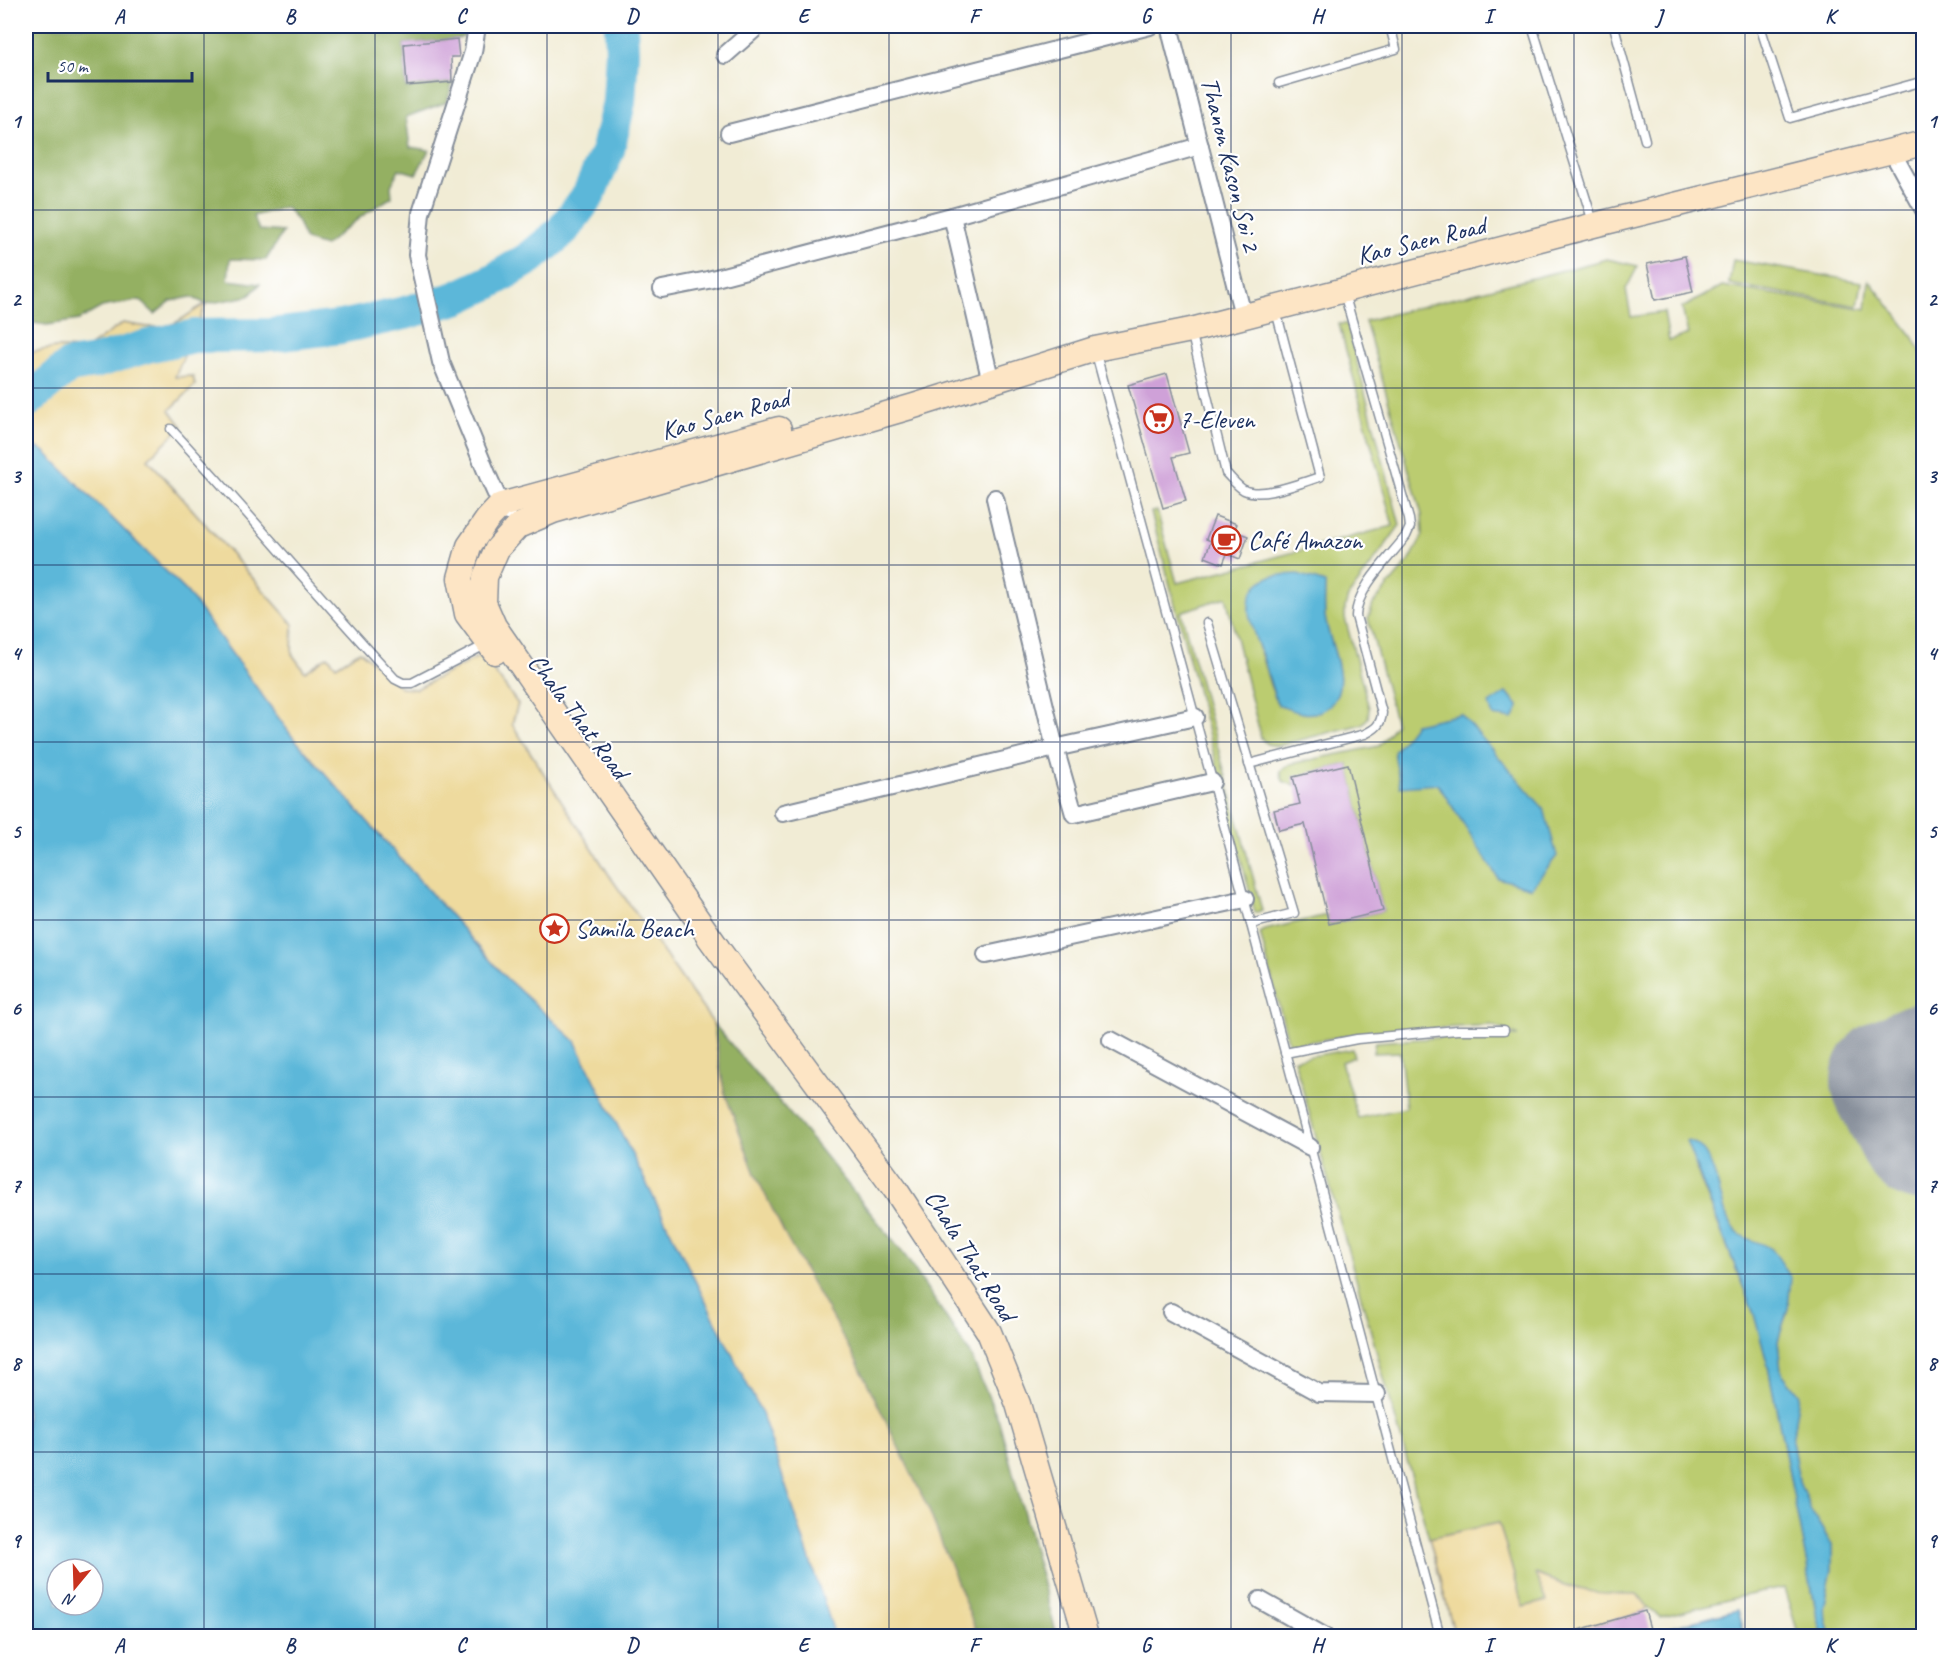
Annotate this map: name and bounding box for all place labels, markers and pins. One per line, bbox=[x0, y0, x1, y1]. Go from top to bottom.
supermarket icon: 7-Eleven bbox=[1142, 403, 1174, 435]
place label: 7-Eleven bbox=[1179, 403, 1256, 436]
cafe icon: Café Amazon bbox=[1211, 524, 1243, 556]
place label: Café Amazon bbox=[1248, 524, 1363, 557]
place icon: Samila Beach bbox=[538, 912, 570, 944]
place label: Samila Beach bbox=[575, 912, 696, 945]

